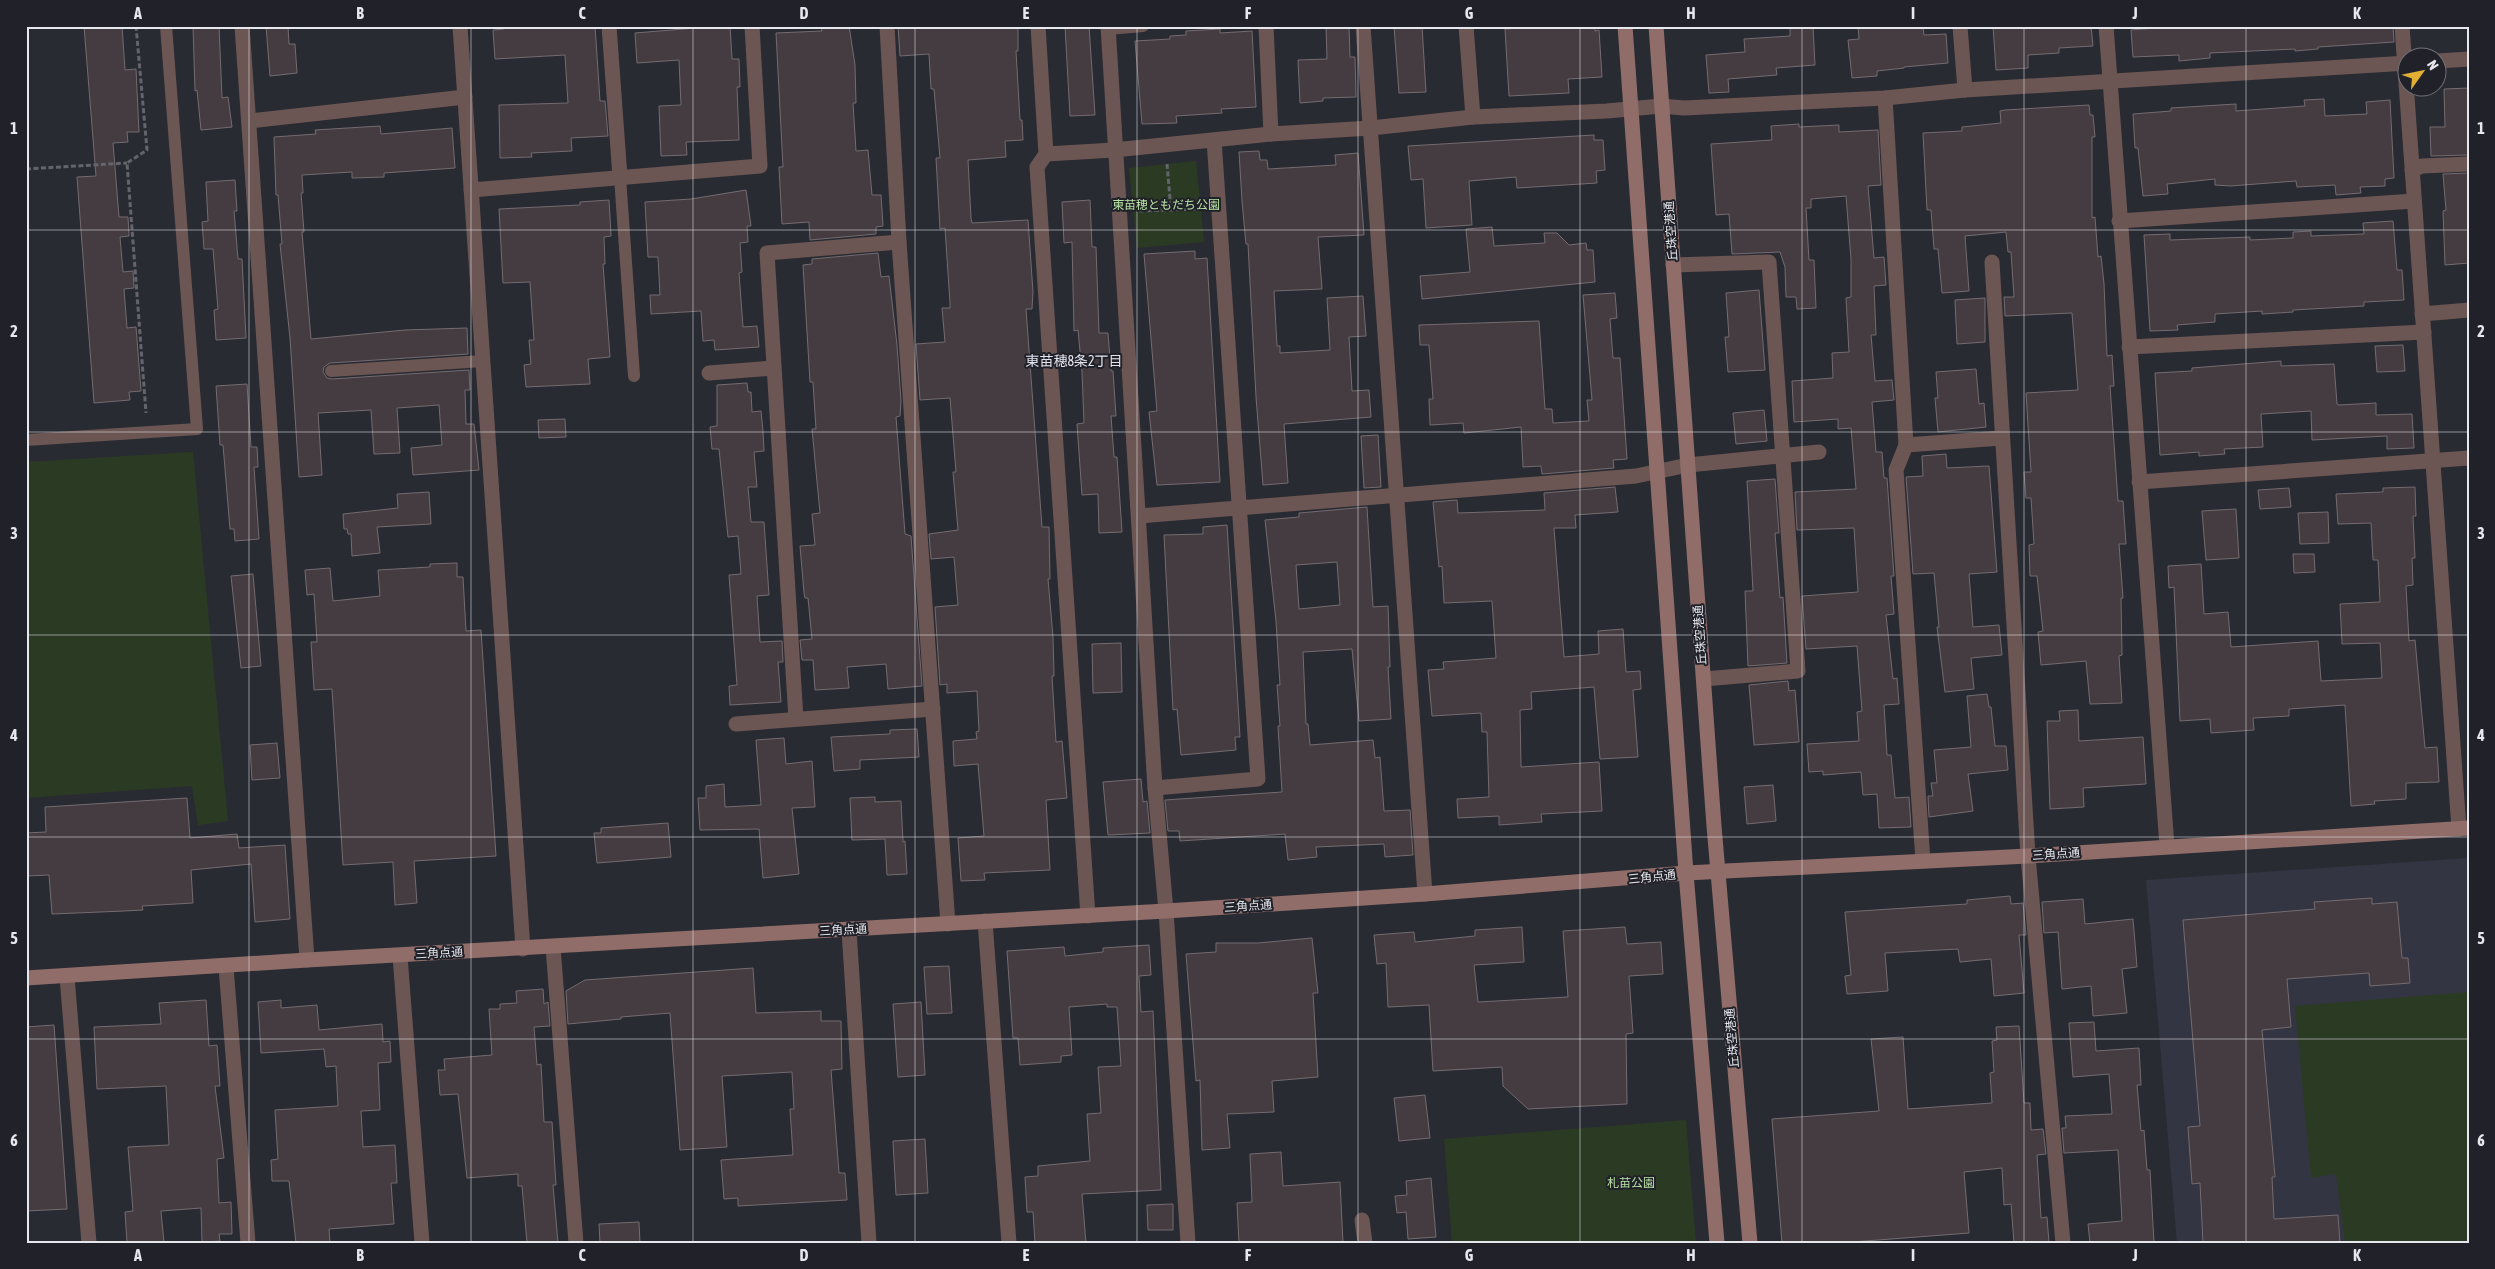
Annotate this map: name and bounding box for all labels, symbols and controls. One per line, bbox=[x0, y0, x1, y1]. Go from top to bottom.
text: A bbox=[133, 4, 142, 22]
text: B bbox=[356, 4, 364, 22]
text: C bbox=[578, 4, 586, 22]
text: D bbox=[800, 4, 809, 22]
text: E bbox=[1023, 4, 1030, 22]
text: F bbox=[1245, 4, 1252, 22]
text: G bbox=[1465, 4, 1474, 22]
text: H bbox=[1686, 4, 1696, 22]
text: I bbox=[1911, 4, 1915, 22]
text: J bbox=[2131, 4, 2138, 22]
text: K bbox=[2353, 4, 2361, 22]
north arrow bbox=[2398, 48, 2448, 98]
text: N bbox=[2424, 57, 2442, 73]
text: 1 bbox=[10, 119, 18, 137]
text: 1 bbox=[2477, 119, 2485, 137]
park label: 東苗穂ともだち公園 bbox=[1112, 198, 1220, 212]
street label: 丘珠空港通 bbox=[1662, 201, 1680, 261]
text: 2 bbox=[10, 322, 18, 340]
text: 2 bbox=[2477, 322, 2485, 340]
district label: 東苗穂8条2丁目 bbox=[1025, 353, 1123, 369]
text: 3 bbox=[10, 524, 18, 542]
text: 3 bbox=[2477, 524, 2485, 542]
street label: 丘珠空港通 bbox=[1691, 605, 1709, 665]
text: 4 bbox=[9, 726, 18, 744]
text: 4 bbox=[2476, 726, 2485, 744]
street label: 三角点通 bbox=[2032, 845, 2080, 863]
street label: 三角点通 bbox=[1627, 868, 1677, 886]
street label: 三角点通 bbox=[1224, 897, 1272, 915]
street label: 三角点通 bbox=[819, 922, 867, 938]
text: 5 bbox=[10, 929, 18, 947]
text: 5 bbox=[2477, 929, 2485, 947]
street label: 三角点通 bbox=[415, 945, 463, 961]
street label: 丘珠空港通 bbox=[1722, 1007, 1742, 1069]
text: 6 bbox=[10, 1131, 18, 1149]
text: 6 bbox=[2477, 1131, 2485, 1149]
park label: 札苗公園 bbox=[1607, 1176, 1655, 1190]
text: A bbox=[133, 1246, 142, 1264]
text: B bbox=[356, 1246, 364, 1264]
text: C bbox=[578, 1246, 586, 1264]
text: D bbox=[800, 1246, 809, 1264]
text: E bbox=[1023, 1246, 1030, 1264]
text: F bbox=[1245, 1246, 1252, 1264]
text: G bbox=[1465, 1246, 1474, 1264]
text: H bbox=[1686, 1246, 1696, 1264]
text: I bbox=[1911, 1246, 1915, 1264]
text: J bbox=[2131, 1246, 2138, 1264]
text: K bbox=[2353, 1246, 2361, 1264]

